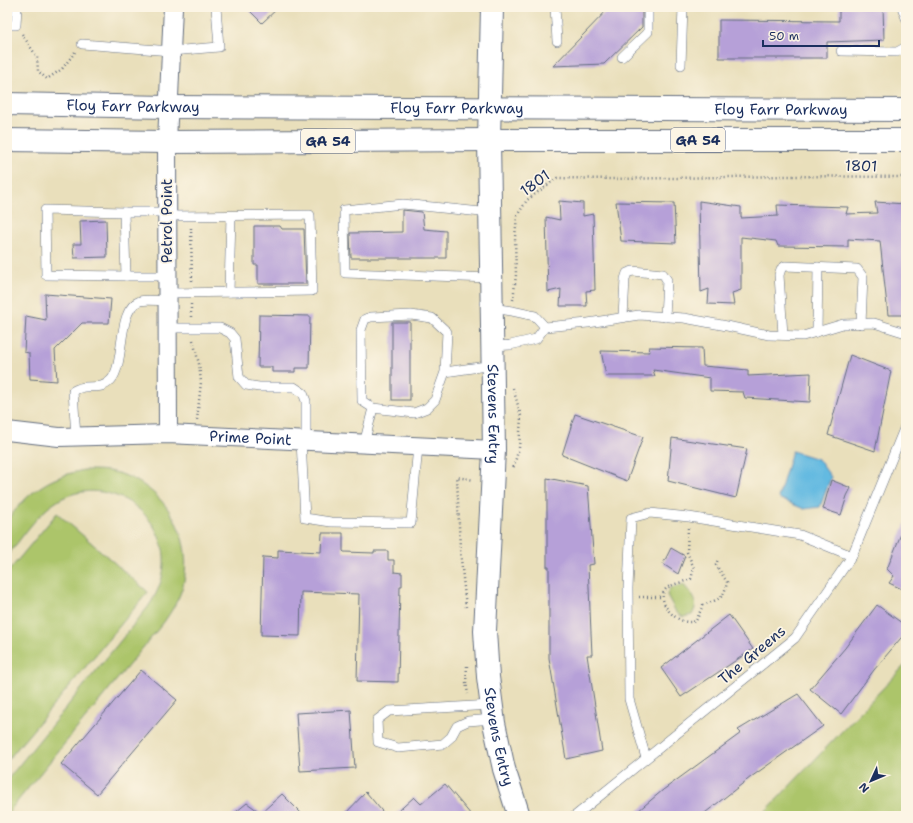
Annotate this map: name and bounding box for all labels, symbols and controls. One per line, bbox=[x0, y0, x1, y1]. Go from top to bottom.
scale bar bbox=[763, 22, 879, 48]
text: 50 m bbox=[769, 28, 799, 44]
street label: Floy Farr Parkway bbox=[66, 95, 200, 117]
street label: Floy Farr Parkway bbox=[390, 98, 524, 118]
street label: Floy Farr Parkway bbox=[714, 99, 848, 120]
road number: GA 54 bbox=[671, 128, 725, 152]
road number: GA 54 bbox=[301, 129, 355, 153]
street label: 1801 bbox=[845, 156, 877, 176]
street label: 1801 bbox=[516, 165, 554, 201]
street label: Petrol Point bbox=[157, 179, 177, 263]
street label: Stevens Entry bbox=[483, 364, 504, 465]
street label: Prime Point bbox=[209, 426, 292, 450]
street label: The Greens bbox=[714, 621, 790, 689]
street label: Stevens Entry bbox=[479, 686, 519, 788]
north arrow bbox=[851, 761, 891, 801]
text: N bbox=[856, 779, 873, 796]

